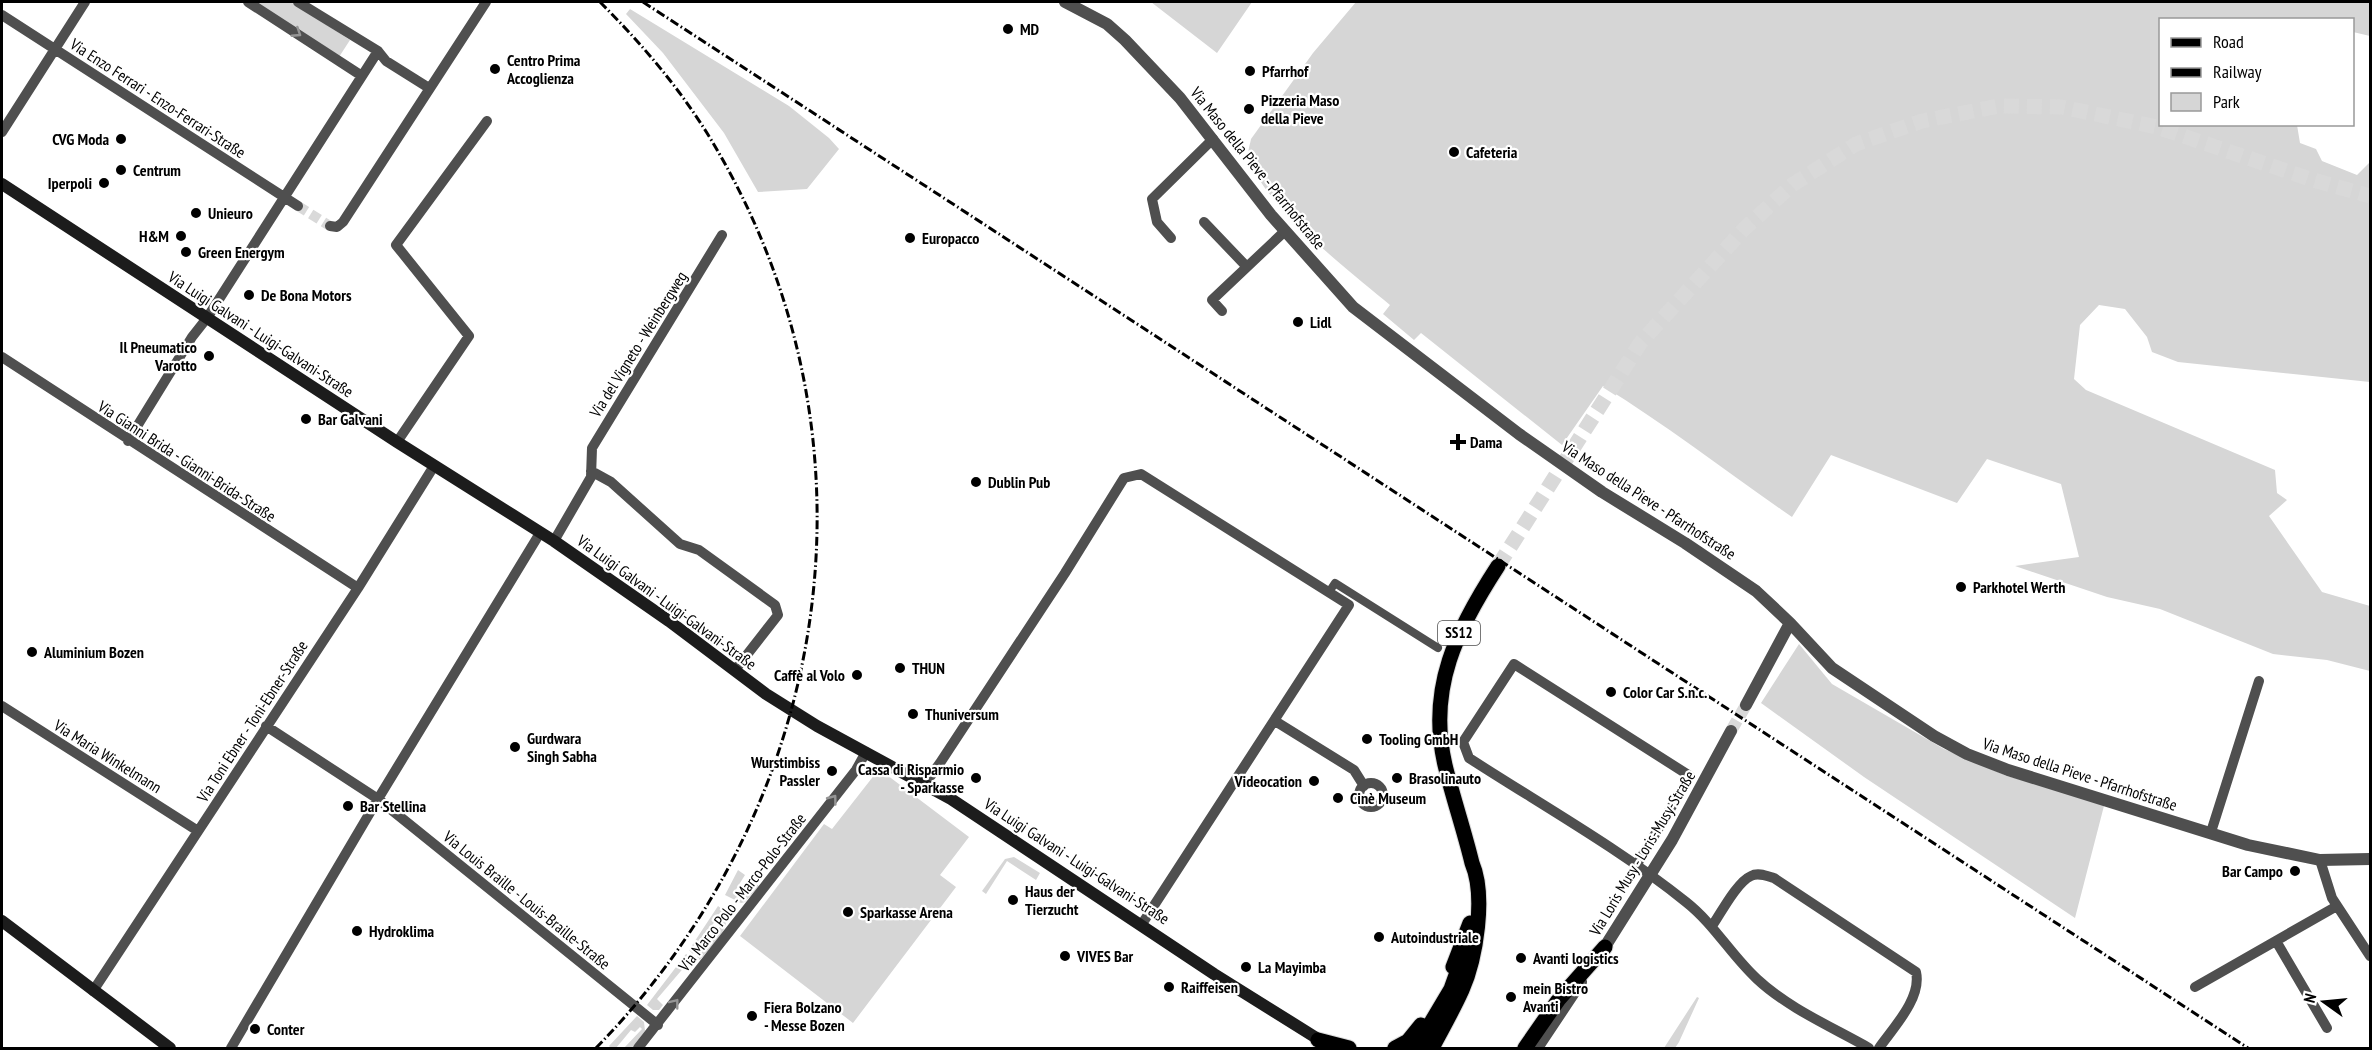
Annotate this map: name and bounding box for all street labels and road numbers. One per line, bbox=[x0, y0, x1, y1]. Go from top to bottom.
street label: Via Enzo Ferrari - Enzo-Ferrari-Straße bbox=[66, 33, 250, 162]
street label: Via Maso della Pieve - Pfarrhofstraße bbox=[1186, 82, 1330, 253]
street label: Via Luigi Galvani - Luigi-Galvani-Straße bbox=[164, 266, 357, 401]
street label: Via del Vigneto - Weinbergweg bbox=[584, 267, 691, 422]
street label: Via Gianni Brida - Gianni-Brida-Straße bbox=[93, 395, 280, 526]
street label: Via Maso della Pieve - Pfarrhofstraße bbox=[1557, 436, 1740, 564]
street label: Via Luigi Galvani - Luigi-Galvani-Straße bbox=[573, 530, 761, 674]
road number: SS12 bbox=[1438, 621, 1480, 645]
street label: Via Toni Ebner - Toni-Ebner-Straße bbox=[192, 636, 312, 806]
street label: Via Maria Winkelmann bbox=[50, 714, 166, 797]
street label: Via Maso della Pieve - Pfarrhofstraße bbox=[1979, 733, 2180, 815]
street label: Via Loris Musy - Loris-Musy-Straße bbox=[1584, 767, 1699, 940]
street label: Via Luigi Galvani - Luigi-Galvani-Straße bbox=[980, 793, 1173, 928]
street label: Via Marco Polo - Marco-Polo-Straße bbox=[673, 809, 810, 976]
street label: Via Louis Braille - Louis-Braille-Straße bbox=[439, 826, 615, 974]

